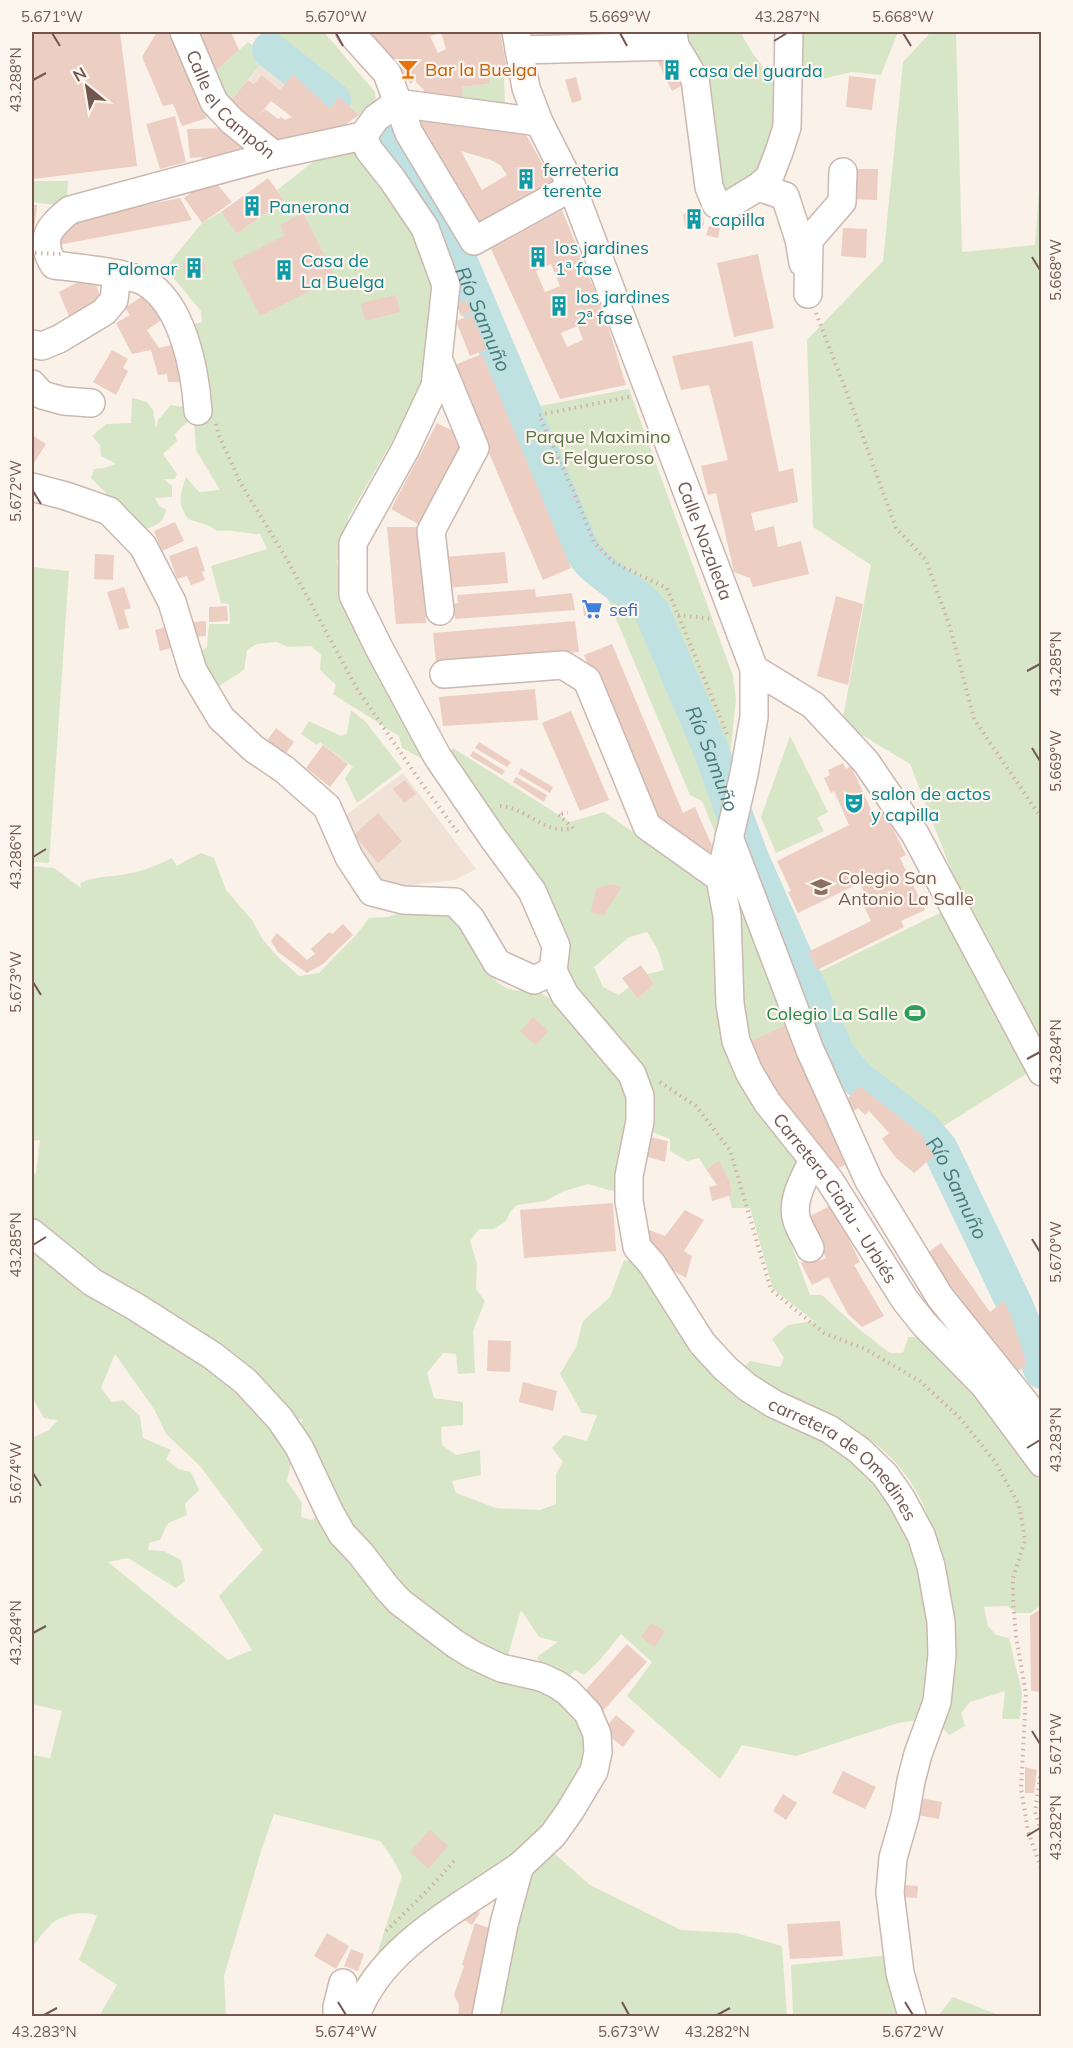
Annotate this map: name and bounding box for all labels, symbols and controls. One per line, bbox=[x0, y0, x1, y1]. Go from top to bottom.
text: 5.671°W bbox=[21, 7, 83, 26]
text: 5.670°W bbox=[305, 7, 367, 26]
text: 5.669°W bbox=[589, 7, 651, 26]
text: 43.287°N bbox=[754, 7, 820, 26]
text: 5.668°W bbox=[872, 7, 934, 26]
street label: Calle el Campón bbox=[181, 46, 281, 163]
text: 43.288°N bbox=[6, 47, 25, 113]
north arrow bbox=[57, 57, 117, 117]
bar icon: Bar la Buelga bbox=[396, 57, 420, 81]
place label: Bar la Buelga bbox=[425, 58, 537, 81]
building icon: casa del guarda bbox=[660, 58, 684, 82]
place label: casa del guarda bbox=[689, 59, 823, 82]
text: N bbox=[69, 62, 90, 86]
place label: ferreteria terente bbox=[543, 158, 619, 202]
building icon: ferreteria terente bbox=[514, 167, 538, 191]
building icon: Panerona bbox=[240, 194, 264, 218]
place label: Panerona bbox=[269, 195, 349, 218]
building icon: capilla bbox=[682, 207, 706, 231]
place label: capilla bbox=[711, 208, 765, 231]
place label: los jardines 1ª fase bbox=[555, 236, 649, 280]
text: 5.668°W bbox=[1046, 239, 1065, 301]
building icon: los jardines 1ª fase bbox=[526, 245, 550, 269]
place label: Casa de La Buelga bbox=[301, 249, 385, 293]
building icon: Palomar bbox=[182, 256, 206, 280]
place label: Palomar bbox=[107, 257, 177, 280]
building icon: Casa de La Buelga bbox=[272, 258, 296, 282]
water label: Río Samuño bbox=[451, 262, 517, 375]
place label: los jardines 2ª fase bbox=[576, 285, 670, 329]
building icon: los jardines 2ª fase bbox=[547, 294, 571, 318]
park label: Parque Maximino G. Felgueroso bbox=[525, 425, 671, 469]
text: 5.672°W bbox=[6, 460, 25, 522]
street label: Calle Nozaleda bbox=[673, 478, 738, 603]
supermarket icon: sefi bbox=[580, 597, 604, 621]
place label: sefi bbox=[609, 598, 638, 621]
text: 43.285°N bbox=[1046, 631, 1065, 697]
water label: Río Samuño bbox=[681, 701, 745, 815]
text: 5.669°W bbox=[1046, 730, 1065, 792]
place label: salon de actos y capilla bbox=[871, 782, 991, 826]
theatre icon: salon de actos y capilla bbox=[842, 791, 866, 815]
text: 43.286°N bbox=[6, 824, 25, 890]
place label: Colegio San Antonio La Salle bbox=[838, 866, 974, 910]
school or university icon: Colegio San Antonio La Salle bbox=[809, 875, 833, 899]
text: 5.673°W bbox=[6, 951, 25, 1013]
sports icon: Colegio La Salle bbox=[903, 1001, 927, 1025]
place label: Colegio La Salle bbox=[766, 1002, 898, 1025]
text: 43.284°N bbox=[1046, 1019, 1065, 1085]
street label: Carretera Ciañu - Urbiés bbox=[769, 1108, 903, 1287]
water label: Río Samuño bbox=[922, 1130, 994, 1243]
text: 43.285°N bbox=[6, 1212, 25, 1278]
text: 5.670°W bbox=[1046, 1221, 1065, 1283]
street label: carretera de Omedines bbox=[764, 1392, 923, 1525]
text: 43.283°N bbox=[1046, 1407, 1065, 1473]
text: 5.674°W bbox=[6, 1442, 25, 1504]
text: 43.284°N bbox=[6, 1600, 25, 1666]
text: 5.671°W bbox=[1046, 1713, 1065, 1775]
text: 43.282°N bbox=[1046, 1795, 1065, 1861]
text: 43.283°N bbox=[11, 2022, 77, 2041]
text: 5.674°W bbox=[315, 2022, 377, 2041]
text: 5.673°W bbox=[598, 2022, 660, 2041]
text: 43.282°N bbox=[684, 2022, 750, 2041]
text: 5.672°W bbox=[882, 2022, 944, 2041]

